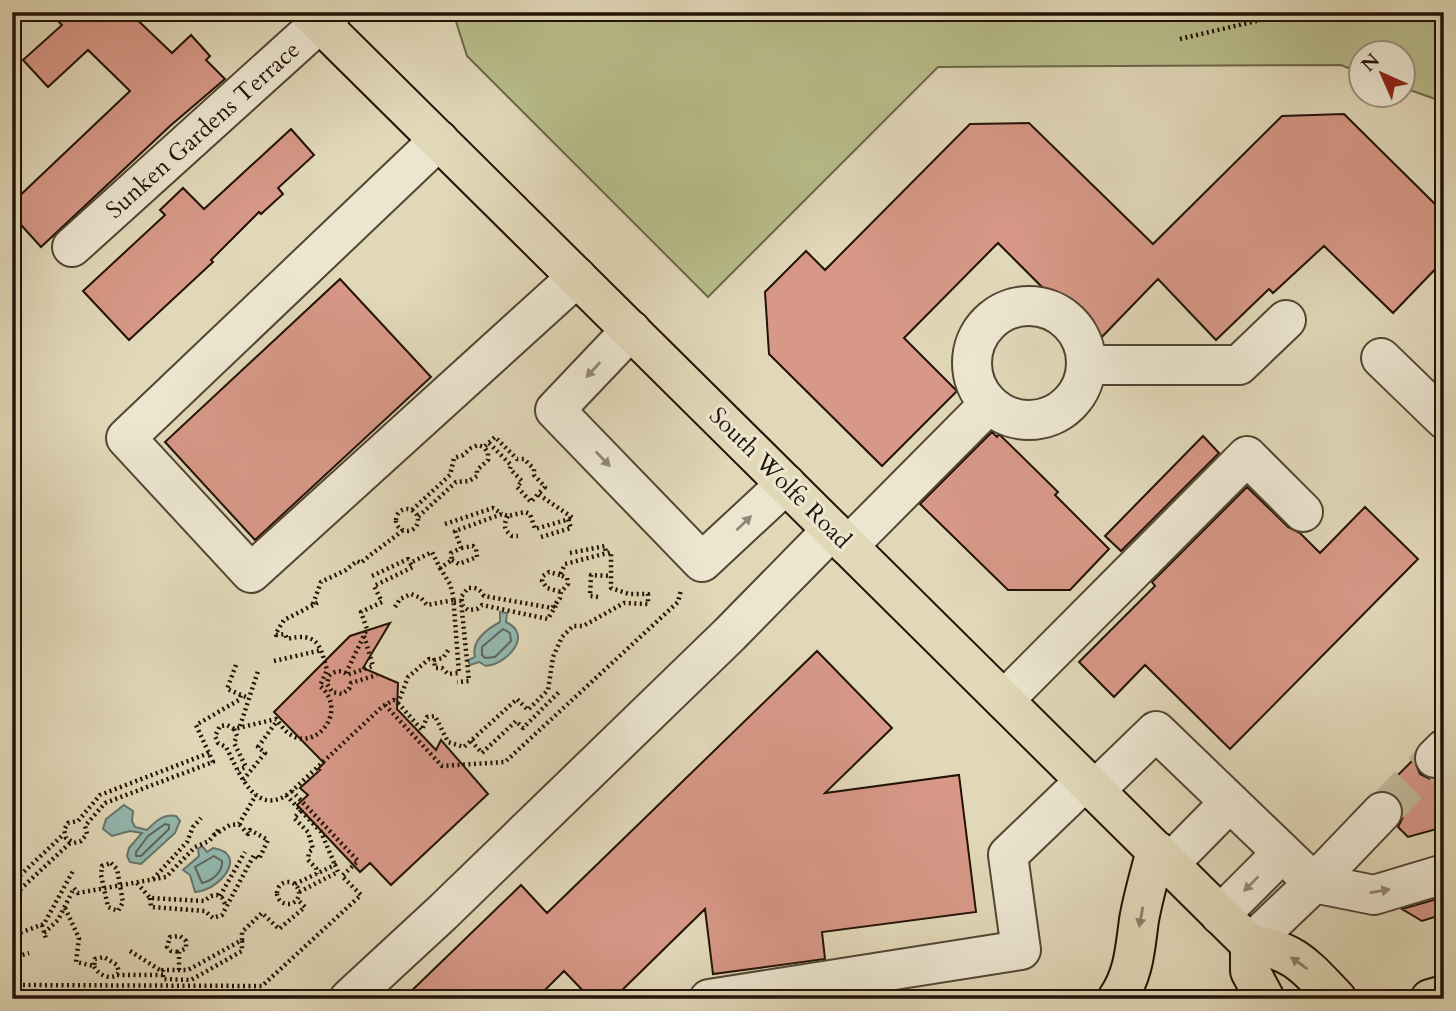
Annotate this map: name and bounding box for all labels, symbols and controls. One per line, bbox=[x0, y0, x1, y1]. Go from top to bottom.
street label: Sunken Gardens Terrace bbox=[99, 34, 307, 226]
north arrow bbox=[1348, 38, 1418, 108]
text: N bbox=[1356, 47, 1386, 78]
one-way arrow bbox=[586, 361, 602, 378]
street label: South Wolfe Road bbox=[702, 400, 858, 556]
one-way arrow bbox=[594, 450, 610, 467]
one-way arrow bbox=[735, 516, 752, 532]
one-way arrow bbox=[1243, 875, 1260, 892]
one-way arrow bbox=[1369, 885, 1391, 896]
one-way arrow bbox=[1135, 906, 1146, 928]
one-way arrow bbox=[1290, 956, 1308, 970]

